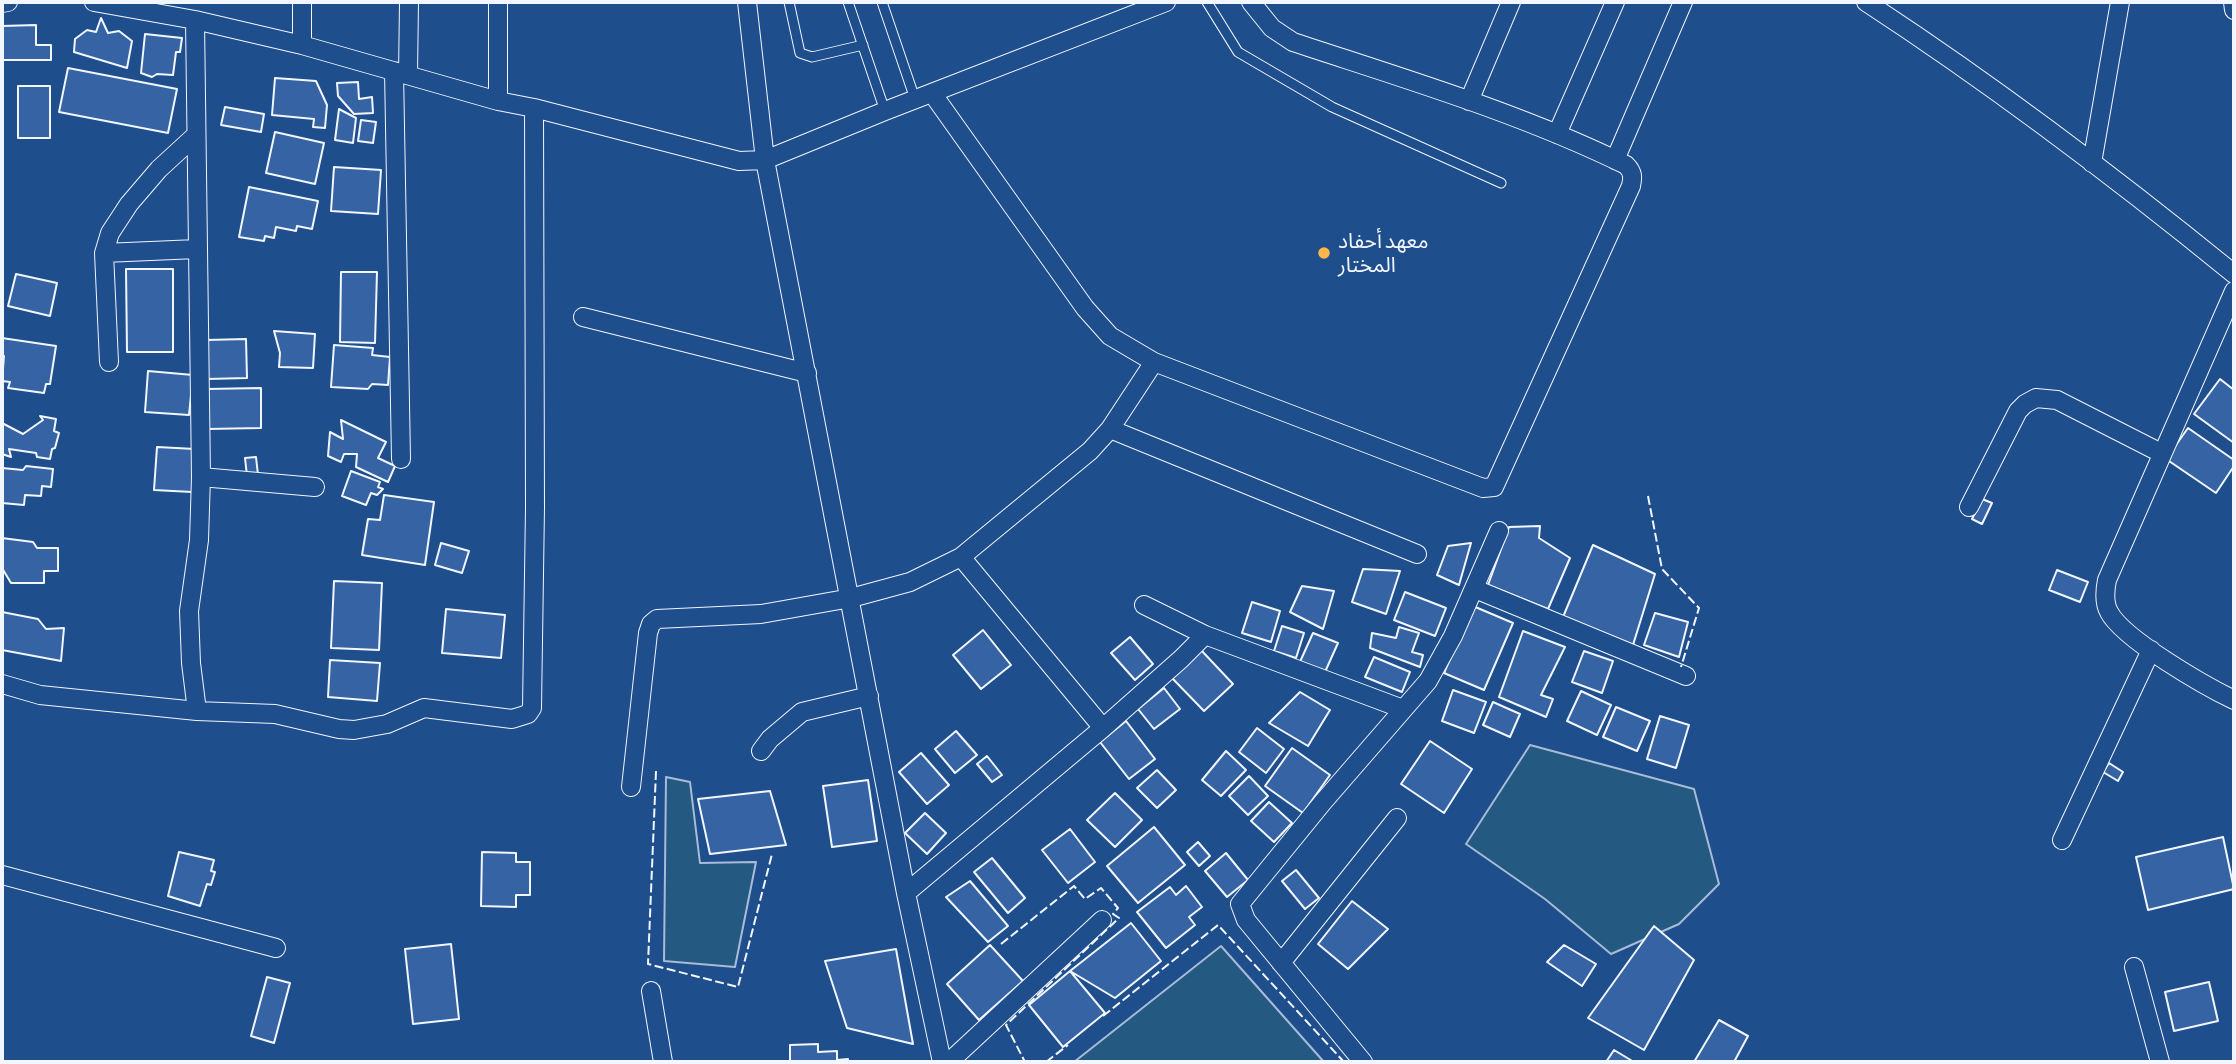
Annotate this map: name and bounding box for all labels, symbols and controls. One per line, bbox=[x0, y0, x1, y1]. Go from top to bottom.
place label: معهد أحفاد المختار bbox=[1338, 228, 1428, 278]
marker: معهد أحفاد المختار bbox=[1316, 245, 1332, 261]

